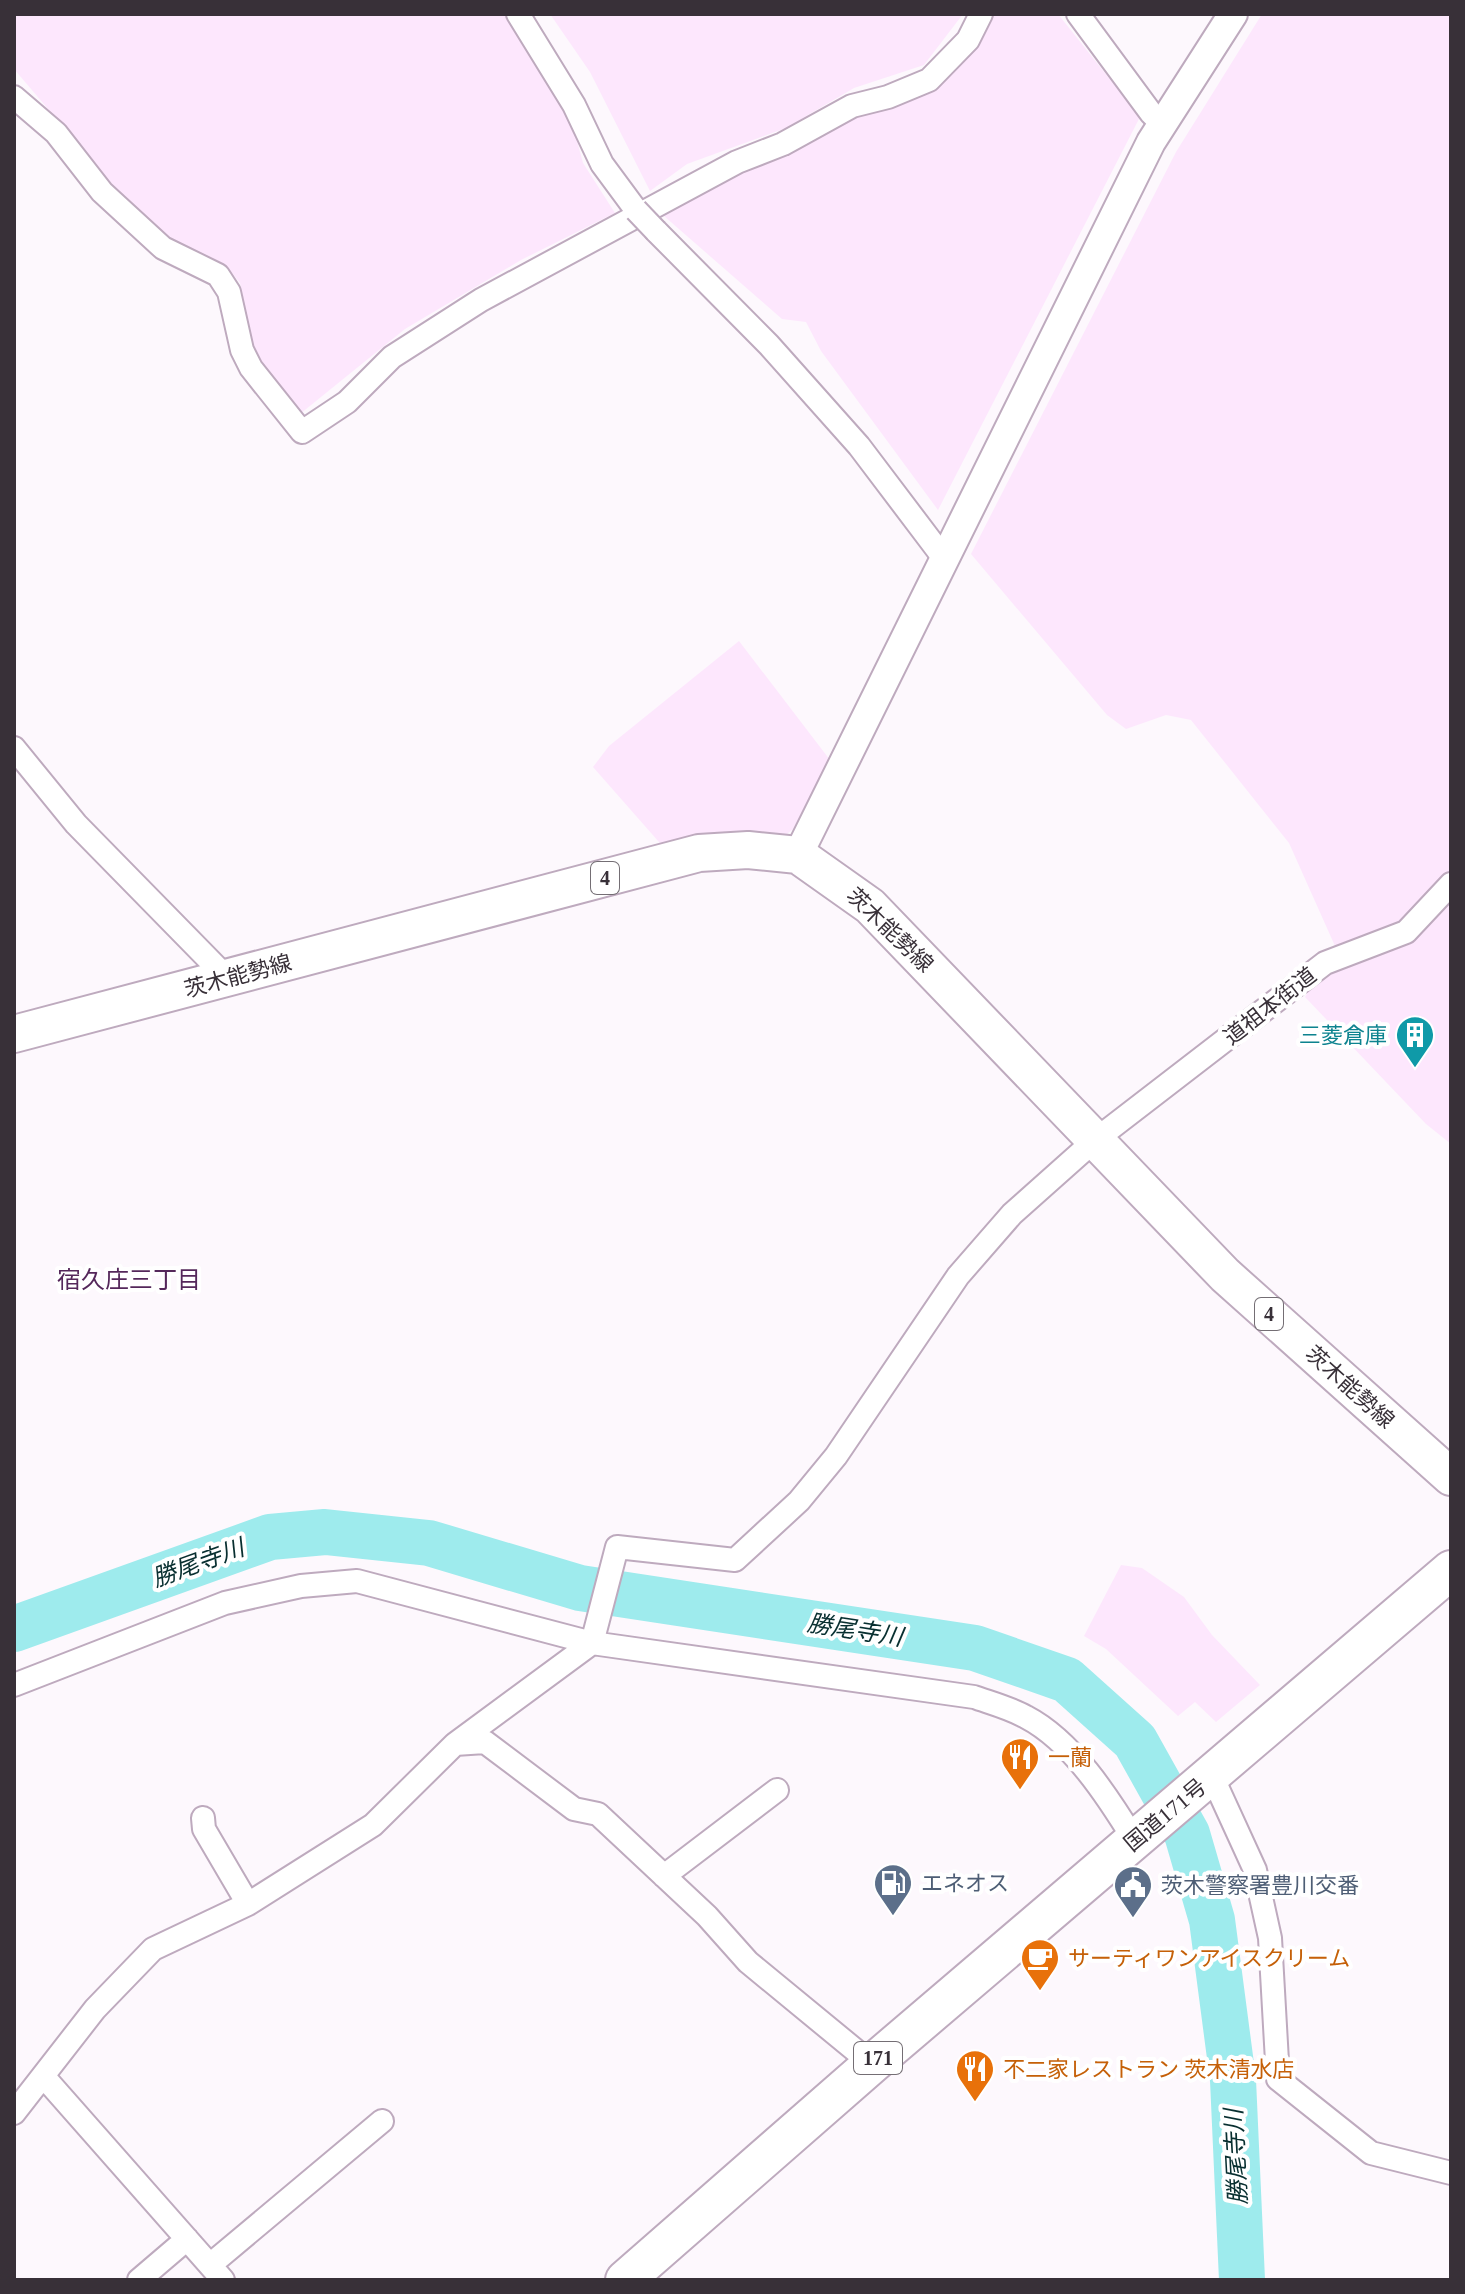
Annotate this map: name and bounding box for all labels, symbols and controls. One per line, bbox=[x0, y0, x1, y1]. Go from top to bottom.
road number: 4 bbox=[591, 862, 619, 894]
street label: 茨木能勢線 bbox=[842, 883, 938, 977]
street label: 茨木能勢線 bbox=[182, 950, 294, 1002]
street label: 道祖本街道 bbox=[1219, 962, 1321, 1050]
building icon: 三菱倉庫 bbox=[1394, 1014, 1436, 1069]
place label: 三菱倉庫 bbox=[1299, 1023, 1387, 1048]
district label: 宿久庄三丁目 bbox=[57, 1267, 201, 1293]
road number: 4 bbox=[1255, 1298, 1283, 1330]
street label: 茨木能勢線 bbox=[1301, 1341, 1399, 1433]
water label: 勝尾寺川 bbox=[148, 1533, 250, 1592]
water label: 勝尾寺川 bbox=[806, 1610, 907, 1651]
restaurant icon: 一蘭 bbox=[999, 1736, 1041, 1791]
place label: 一蘭 bbox=[1048, 1745, 1092, 1770]
street label: 国道171号 bbox=[1119, 1774, 1211, 1856]
fuel station icon: エネオス bbox=[872, 1862, 914, 1917]
public building icon: 茨木警察署豊川交番 bbox=[1112, 1864, 1154, 1919]
place label: エネオス bbox=[921, 1871, 1009, 1896]
place label: 茨木警察署豊川交番 bbox=[1161, 1873, 1359, 1898]
cafe icon: サーティワンアイスクリーム bbox=[1019, 1937, 1061, 1992]
place label: サーティワンアイスクリーム bbox=[1068, 1946, 1350, 1971]
road number: 171 bbox=[854, 2042, 902, 2074]
restaurant icon: 不二家レストラン 茨木清水店 bbox=[954, 2048, 996, 2103]
place label: 不二家レストラン 茨木清水店 bbox=[1003, 2057, 1295, 2082]
water label: 勝尾寺川 bbox=[1220, 2105, 1251, 2206]

